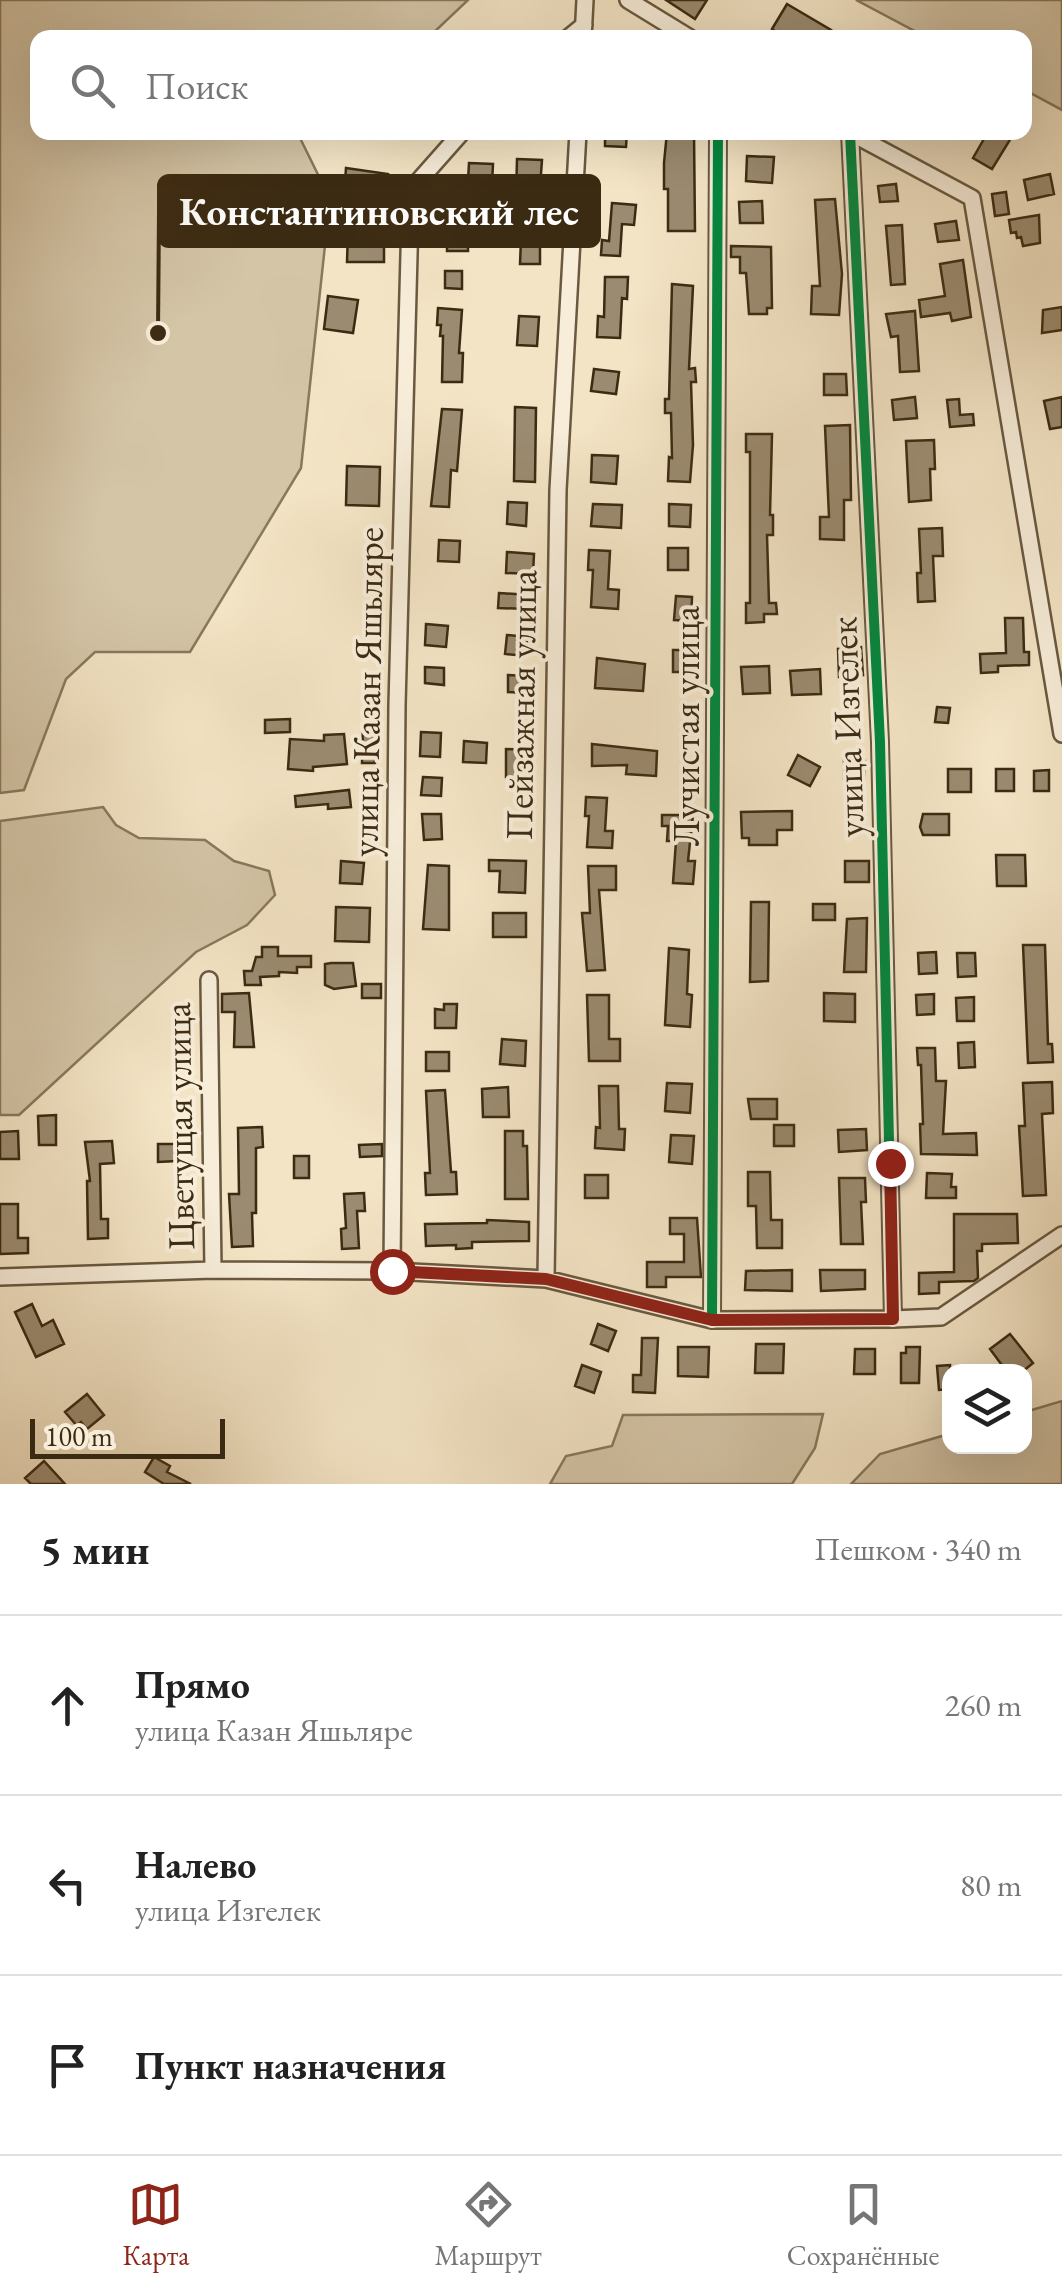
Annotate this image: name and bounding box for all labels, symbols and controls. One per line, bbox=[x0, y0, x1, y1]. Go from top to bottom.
search box bbox=[30, 30, 1032, 140]
icon: search bbox=[65, 58, 120, 113]
text: Поиск bbox=[145, 61, 248, 110]
callout: Константиновский лес bbox=[159, 176, 599, 246]
text: Константиновский лес bbox=[179, 185, 579, 237]
street label: улица Казан Яшьляре bbox=[339, 527, 394, 857]
street label: Пейзажная улица bbox=[494, 569, 547, 841]
street label: Лучистая улица bbox=[661, 605, 710, 846]
street label: улица Изгелек bbox=[818, 616, 875, 838]
street label: Цветущая улица bbox=[152, 1001, 205, 1250]
route end bbox=[868, 1141, 914, 1187]
route start bbox=[370, 1249, 416, 1295]
map controls bbox=[942, 1364, 1032, 1454]
button: layers bbox=[942, 1364, 1032, 1454]
scale bar bbox=[30, 1414, 225, 1458]
text: 100 m bbox=[45, 1418, 113, 1454]
text: 5 мин bbox=[40, 1522, 149, 1577]
text: Пешком · 340 m bbox=[814, 1528, 1022, 1570]
text: Прямо bbox=[135, 1660, 250, 1709]
icon: ahead bbox=[40, 1678, 95, 1733]
text: 260 m bbox=[945, 1684, 1022, 1726]
text: улица Казан Яшьляре bbox=[135, 1709, 413, 1751]
text: Налево bbox=[135, 1840, 256, 1889]
icon: left bbox=[40, 1858, 95, 1913]
text: 80 m bbox=[960, 1864, 1022, 1906]
text: улица Изгелек bbox=[135, 1889, 321, 1931]
icon: arrive bbox=[40, 2038, 95, 2093]
text: Пункт назначения bbox=[135, 2041, 446, 2090]
tab: Карта bbox=[123, 2177, 189, 2273]
tab: Маршрут bbox=[434, 2177, 542, 2273]
tab: Сохранённые bbox=[787, 2177, 939, 2273]

